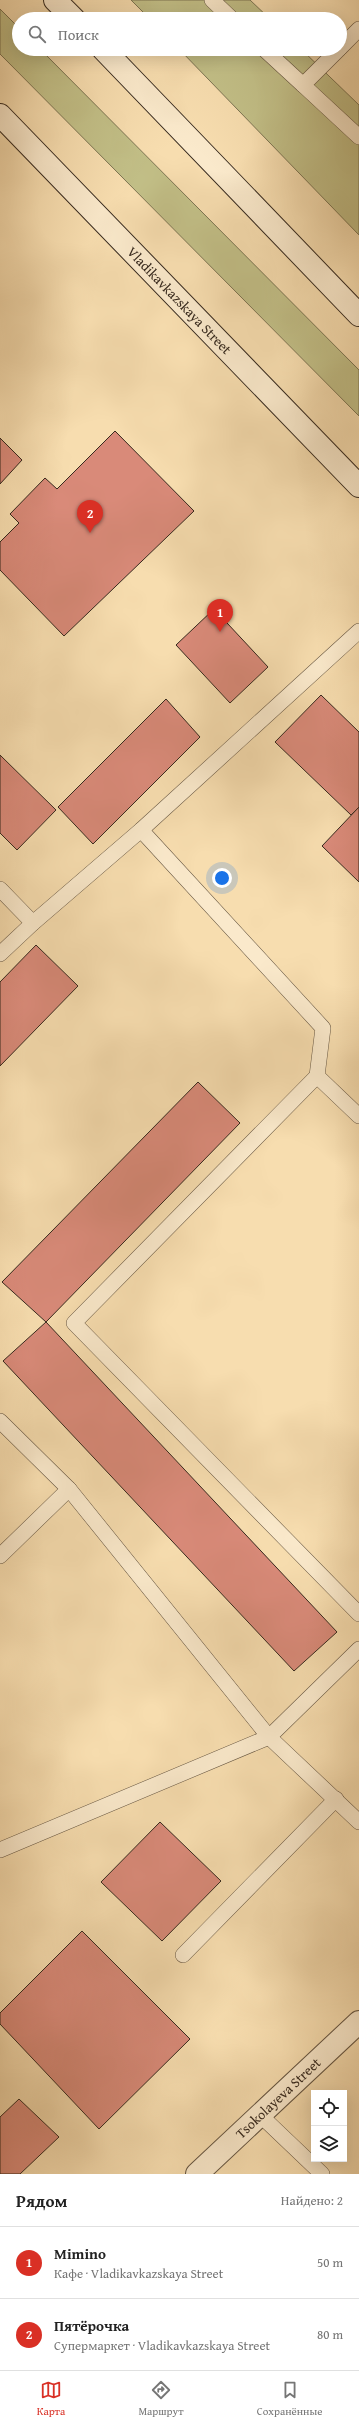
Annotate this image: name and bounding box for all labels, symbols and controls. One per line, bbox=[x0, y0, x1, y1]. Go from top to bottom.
search box bbox=[12, 12, 347, 56]
icon: search bbox=[26, 23, 48, 45]
text: Поиск bbox=[58, 24, 99, 45]
street label: Vladikavkazskaya Street bbox=[123, 242, 236, 359]
pin: 2 bbox=[77, 500, 103, 533]
pin: 1 bbox=[207, 599, 233, 632]
your location bbox=[212, 868, 232, 888]
street label: Tsokolayeva Street bbox=[231, 2053, 325, 2143]
map controls bbox=[311, 2090, 347, 2162]
button: locate bbox=[311, 2090, 347, 2126]
button: layers bbox=[311, 2126, 347, 2162]
text: Рядом bbox=[16, 2188, 67, 2213]
text: Найдено: 2 bbox=[281, 2191, 343, 2210]
text: Mimino bbox=[54, 2243, 106, 2264]
text: 1 bbox=[26, 2253, 32, 2272]
text: 50 m bbox=[317, 2253, 343, 2272]
text: Кафе · Vladikavkazskaya Street bbox=[54, 2264, 223, 2283]
text: Пятёрочка bbox=[54, 2315, 129, 2336]
text: 2 bbox=[26, 2325, 32, 2344]
text: 80 m bbox=[317, 2325, 343, 2344]
text: Супермаркет · Vladikavkazskaya Street bbox=[54, 2336, 270, 2355]
tab: Карта bbox=[37, 2379, 65, 2419]
tab: Маршрут bbox=[138, 2379, 183, 2419]
tab: Сохранённые bbox=[257, 2379, 322, 2419]

